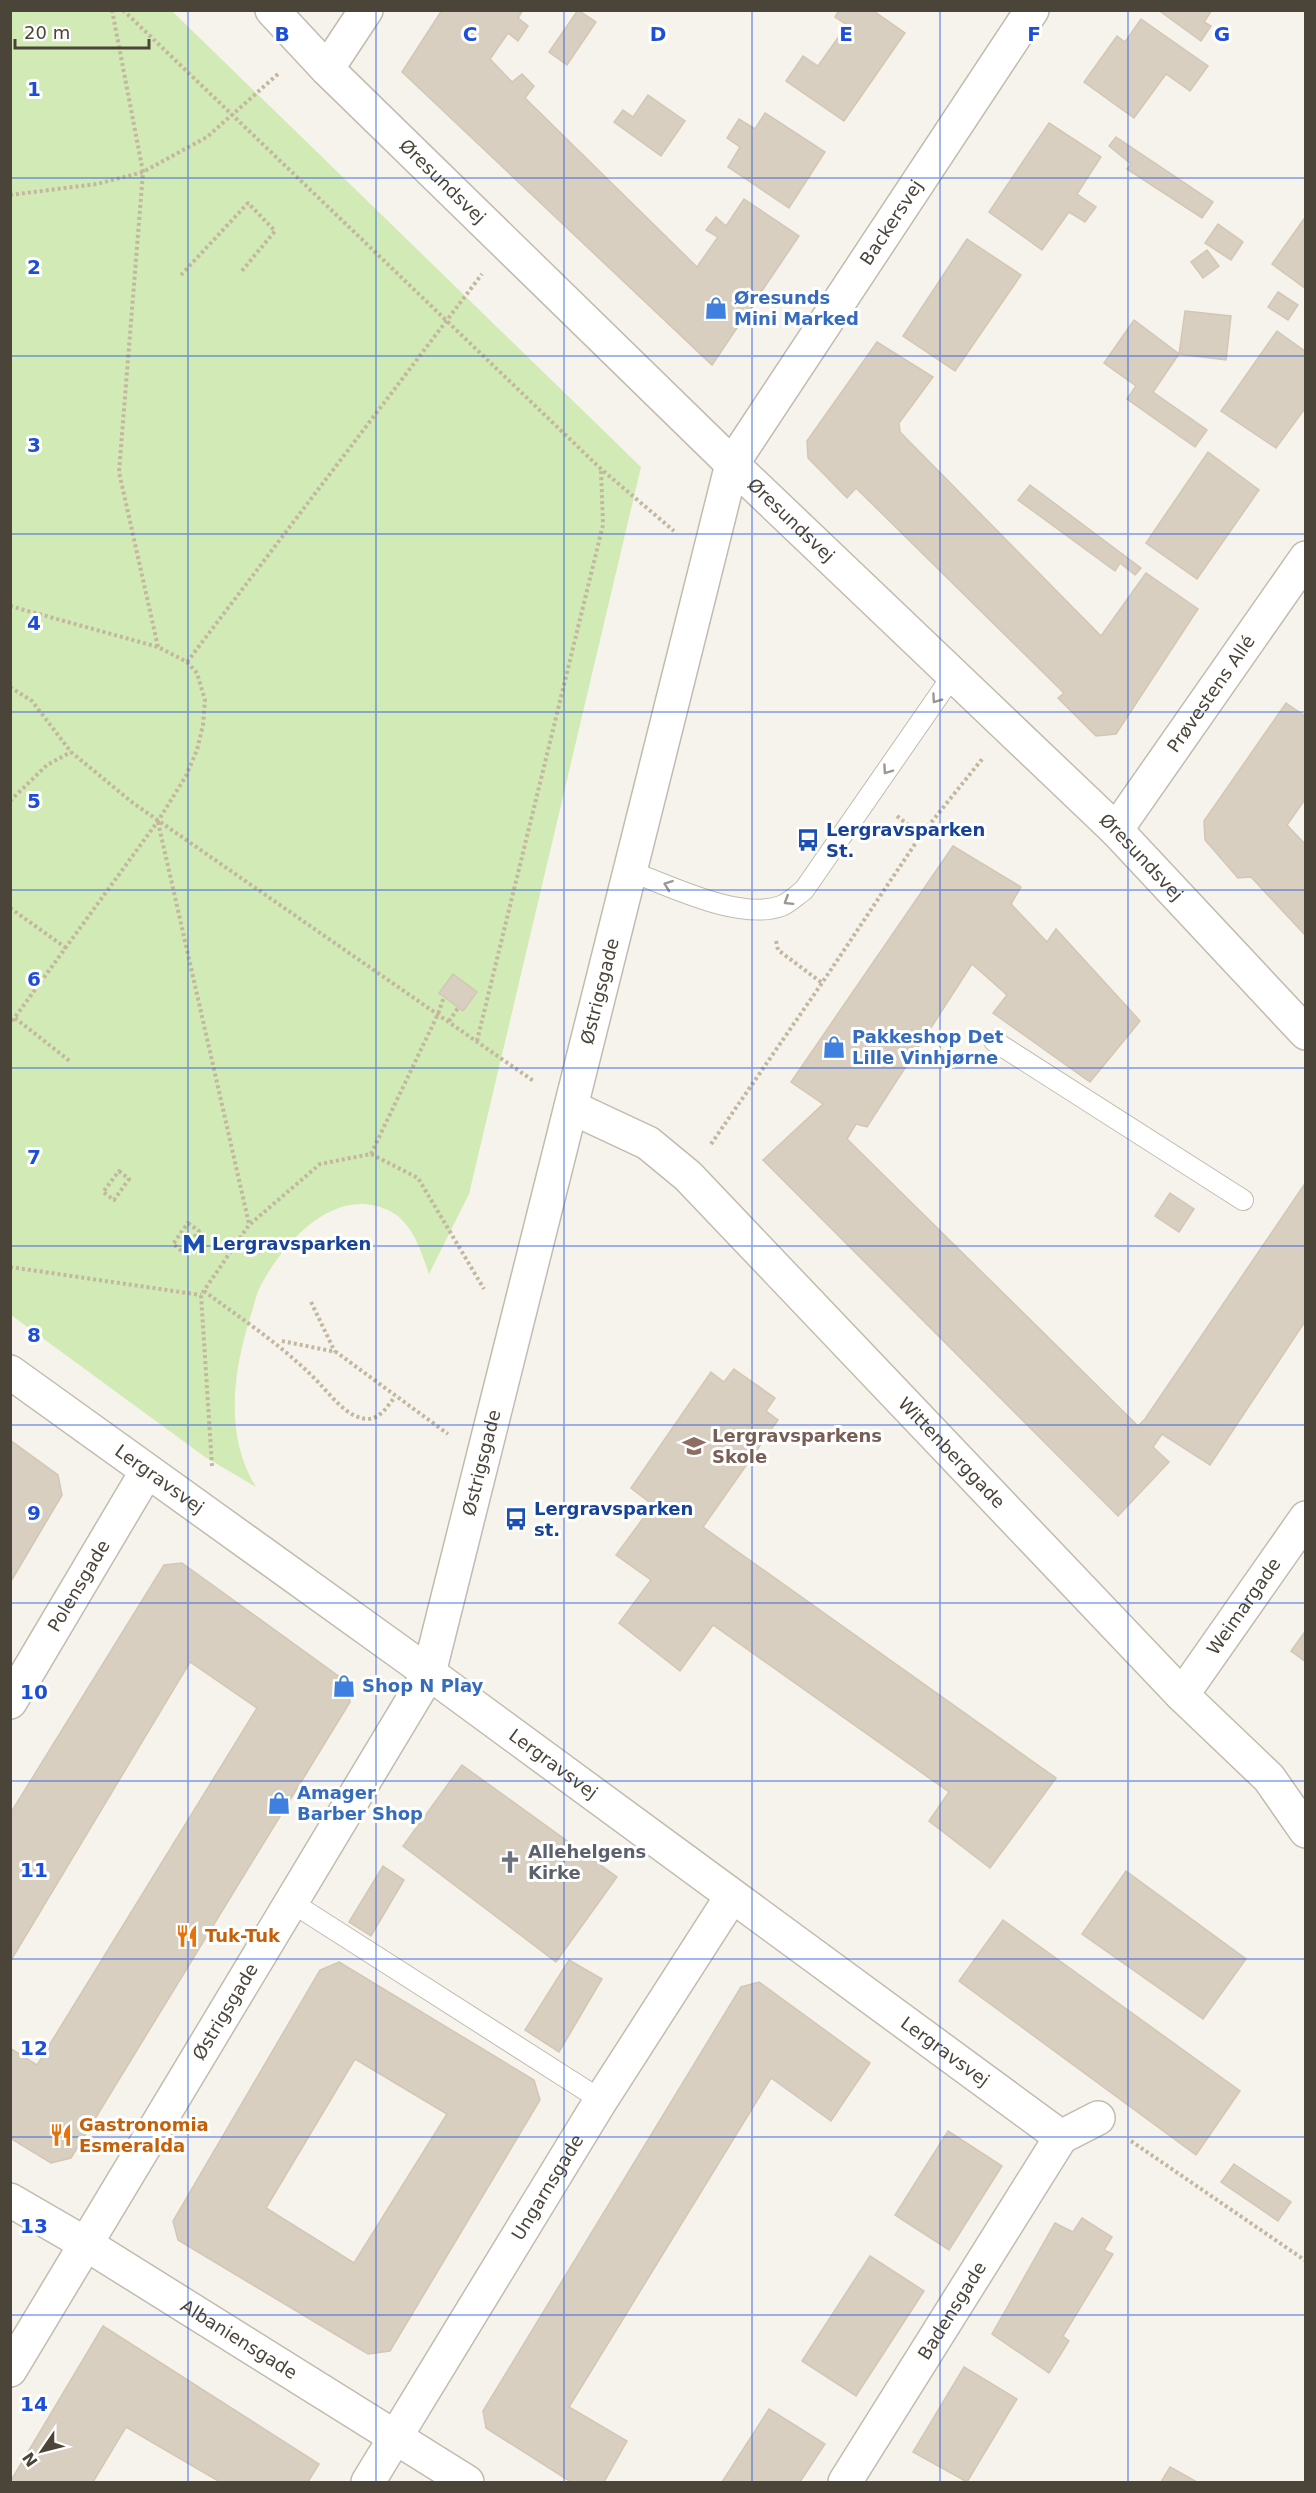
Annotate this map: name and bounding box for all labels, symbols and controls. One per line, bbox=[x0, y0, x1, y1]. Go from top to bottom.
scale bar bbox=[15, 12, 148, 50]
text: 20 m bbox=[24, 22, 70, 43]
text: B bbox=[274, 22, 290, 46]
text: C bbox=[463, 22, 477, 46]
text: D bbox=[650, 22, 666, 46]
text: E bbox=[839, 22, 853, 46]
text: F bbox=[1027, 22, 1041, 46]
text: G bbox=[1214, 22, 1230, 46]
text: 1 bbox=[27, 77, 41, 101]
street label: Øresundsvej bbox=[395, 135, 490, 228]
street label: Backersvej bbox=[855, 176, 927, 269]
text: 2 bbox=[27, 255, 41, 279]
place label: Øresunds Mini Marked bbox=[734, 287, 859, 329]
shop icon: Øresunds Mini Marked bbox=[703, 295, 729, 321]
text: 3 bbox=[27, 433, 41, 457]
street label: Øresundsvej bbox=[744, 474, 839, 566]
text: 4 bbox=[27, 611, 41, 635]
street label: Prøvestens Allé bbox=[1162, 631, 1259, 756]
one-way arrow bbox=[933, 692, 944, 703]
one-way arrow bbox=[883, 764, 894, 775]
text: 5 bbox=[27, 789, 41, 813]
street label: Øresundsvej bbox=[1095, 809, 1188, 905]
place label: Lergravsparken St. bbox=[826, 819, 985, 861]
bus stop icon: Lergravsparken St. bbox=[795, 827, 821, 853]
one-way arrow bbox=[663, 879, 674, 892]
one-way arrow bbox=[784, 894, 794, 906]
street label: Østrigsgade bbox=[576, 936, 623, 1047]
text: 6 bbox=[27, 967, 41, 991]
place label: Pakkeshop Det Lille Vinhjørne bbox=[852, 1026, 1004, 1068]
shop icon: Pakkeshop Det Lille Vinhjørne bbox=[821, 1034, 847, 1060]
text: 7 bbox=[27, 1145, 41, 1169]
metro station icon: Lergravsparken bbox=[181, 1231, 207, 1257]
place label: Lergravsparken bbox=[212, 1233, 371, 1254]
text: 8 bbox=[27, 1323, 41, 1347]
street label: Wittenberggade bbox=[894, 1393, 1009, 1512]
street label: Østrigsgade bbox=[458, 1407, 505, 1518]
place label: Lergravsparkens Skole bbox=[712, 1425, 882, 1467]
school or university icon: Lergravsparkens Skole bbox=[681, 1433, 707, 1459]
street label: Lergravsvej bbox=[111, 1440, 208, 1518]
place label: Lergravsparken st. bbox=[534, 1498, 693, 1540]
text: 9 bbox=[27, 1501, 41, 1525]
bus stop icon: Lergravsparken st. bbox=[503, 1506, 529, 1532]
street label: Polensgade bbox=[43, 1536, 114, 1635]
street label: Weimargade bbox=[1202, 1554, 1285, 1659]
shop icon: Shop N Play bbox=[331, 1673, 357, 1699]
place label: Shop N Play bbox=[362, 1675, 484, 1696]
text: 10 bbox=[20, 1680, 48, 1704]
street label: Lergravsvej bbox=[505, 1724, 602, 1803]
place label: Amager Barber Shop bbox=[297, 1782, 423, 1824]
shop icon: Amager Barber Shop bbox=[266, 1790, 292, 1816]
place label: Allehelgens Kirke bbox=[528, 1841, 646, 1883]
church icon: Allehelgens Kirke bbox=[497, 1849, 523, 1875]
text: 11 bbox=[20, 1858, 48, 1882]
restaurant icon: Tuk-Tuk bbox=[174, 1923, 200, 1949]
place label: Tuk-Tuk bbox=[205, 1925, 281, 1946]
street label: Østrigsgade bbox=[188, 1959, 262, 2064]
street label: Lergravsvej bbox=[897, 2012, 994, 2091]
text: 12 bbox=[20, 2036, 48, 2060]
place label: Gastronomia Esmeralda bbox=[79, 2114, 209, 2156]
restaurant icon: Gastronomia Esmeralda bbox=[48, 2122, 74, 2148]
street label: Ungarnsgade bbox=[507, 2131, 587, 2244]
text: 13 bbox=[20, 2214, 48, 2238]
street label: Badensgade bbox=[913, 2258, 990, 2363]
street label: Albaniensgade bbox=[177, 2295, 301, 2383]
text: 14 bbox=[20, 2392, 48, 2416]
north arrow bbox=[12, 2421, 72, 2481]
text: N bbox=[19, 2448, 42, 2470]

